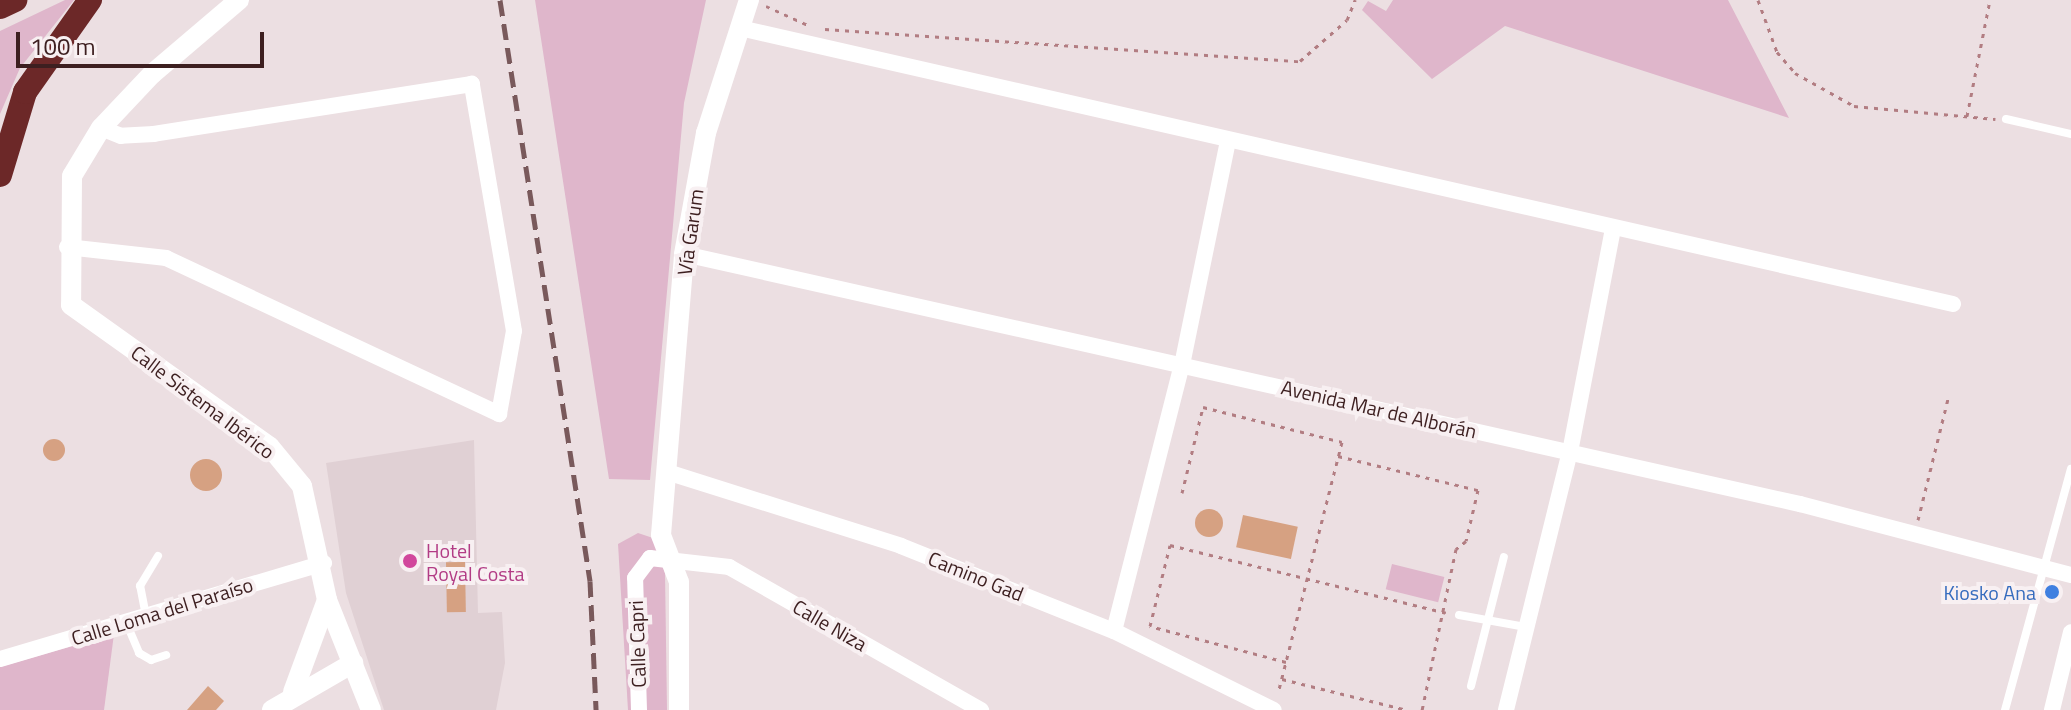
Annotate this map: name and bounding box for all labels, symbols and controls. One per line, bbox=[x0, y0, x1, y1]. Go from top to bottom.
scale bar bbox=[20, 16, 268, 66]
text: 100 m bbox=[30, 28, 96, 64]
street label: Vía Garum bbox=[672, 187, 708, 277]
street label: Calle Sistema Ibérico bbox=[127, 340, 279, 464]
street label: Avenida Mar de Alborán bbox=[1279, 375, 1479, 443]
place label: Hotel Royal Costa bbox=[426, 538, 525, 585]
street label: Camino Gad bbox=[925, 546, 1027, 606]
marker: Hotel Royal Costa bbox=[401, 552, 419, 570]
street label: Calle Loma del Paraíso bbox=[68, 572, 256, 650]
place label: Kiosko Ana bbox=[1943, 580, 2036, 604]
marker: Kiosko Ana bbox=[2043, 583, 2061, 601]
street label: Calle Niza bbox=[789, 594, 871, 656]
street label: Calle Capri bbox=[623, 600, 651, 688]

